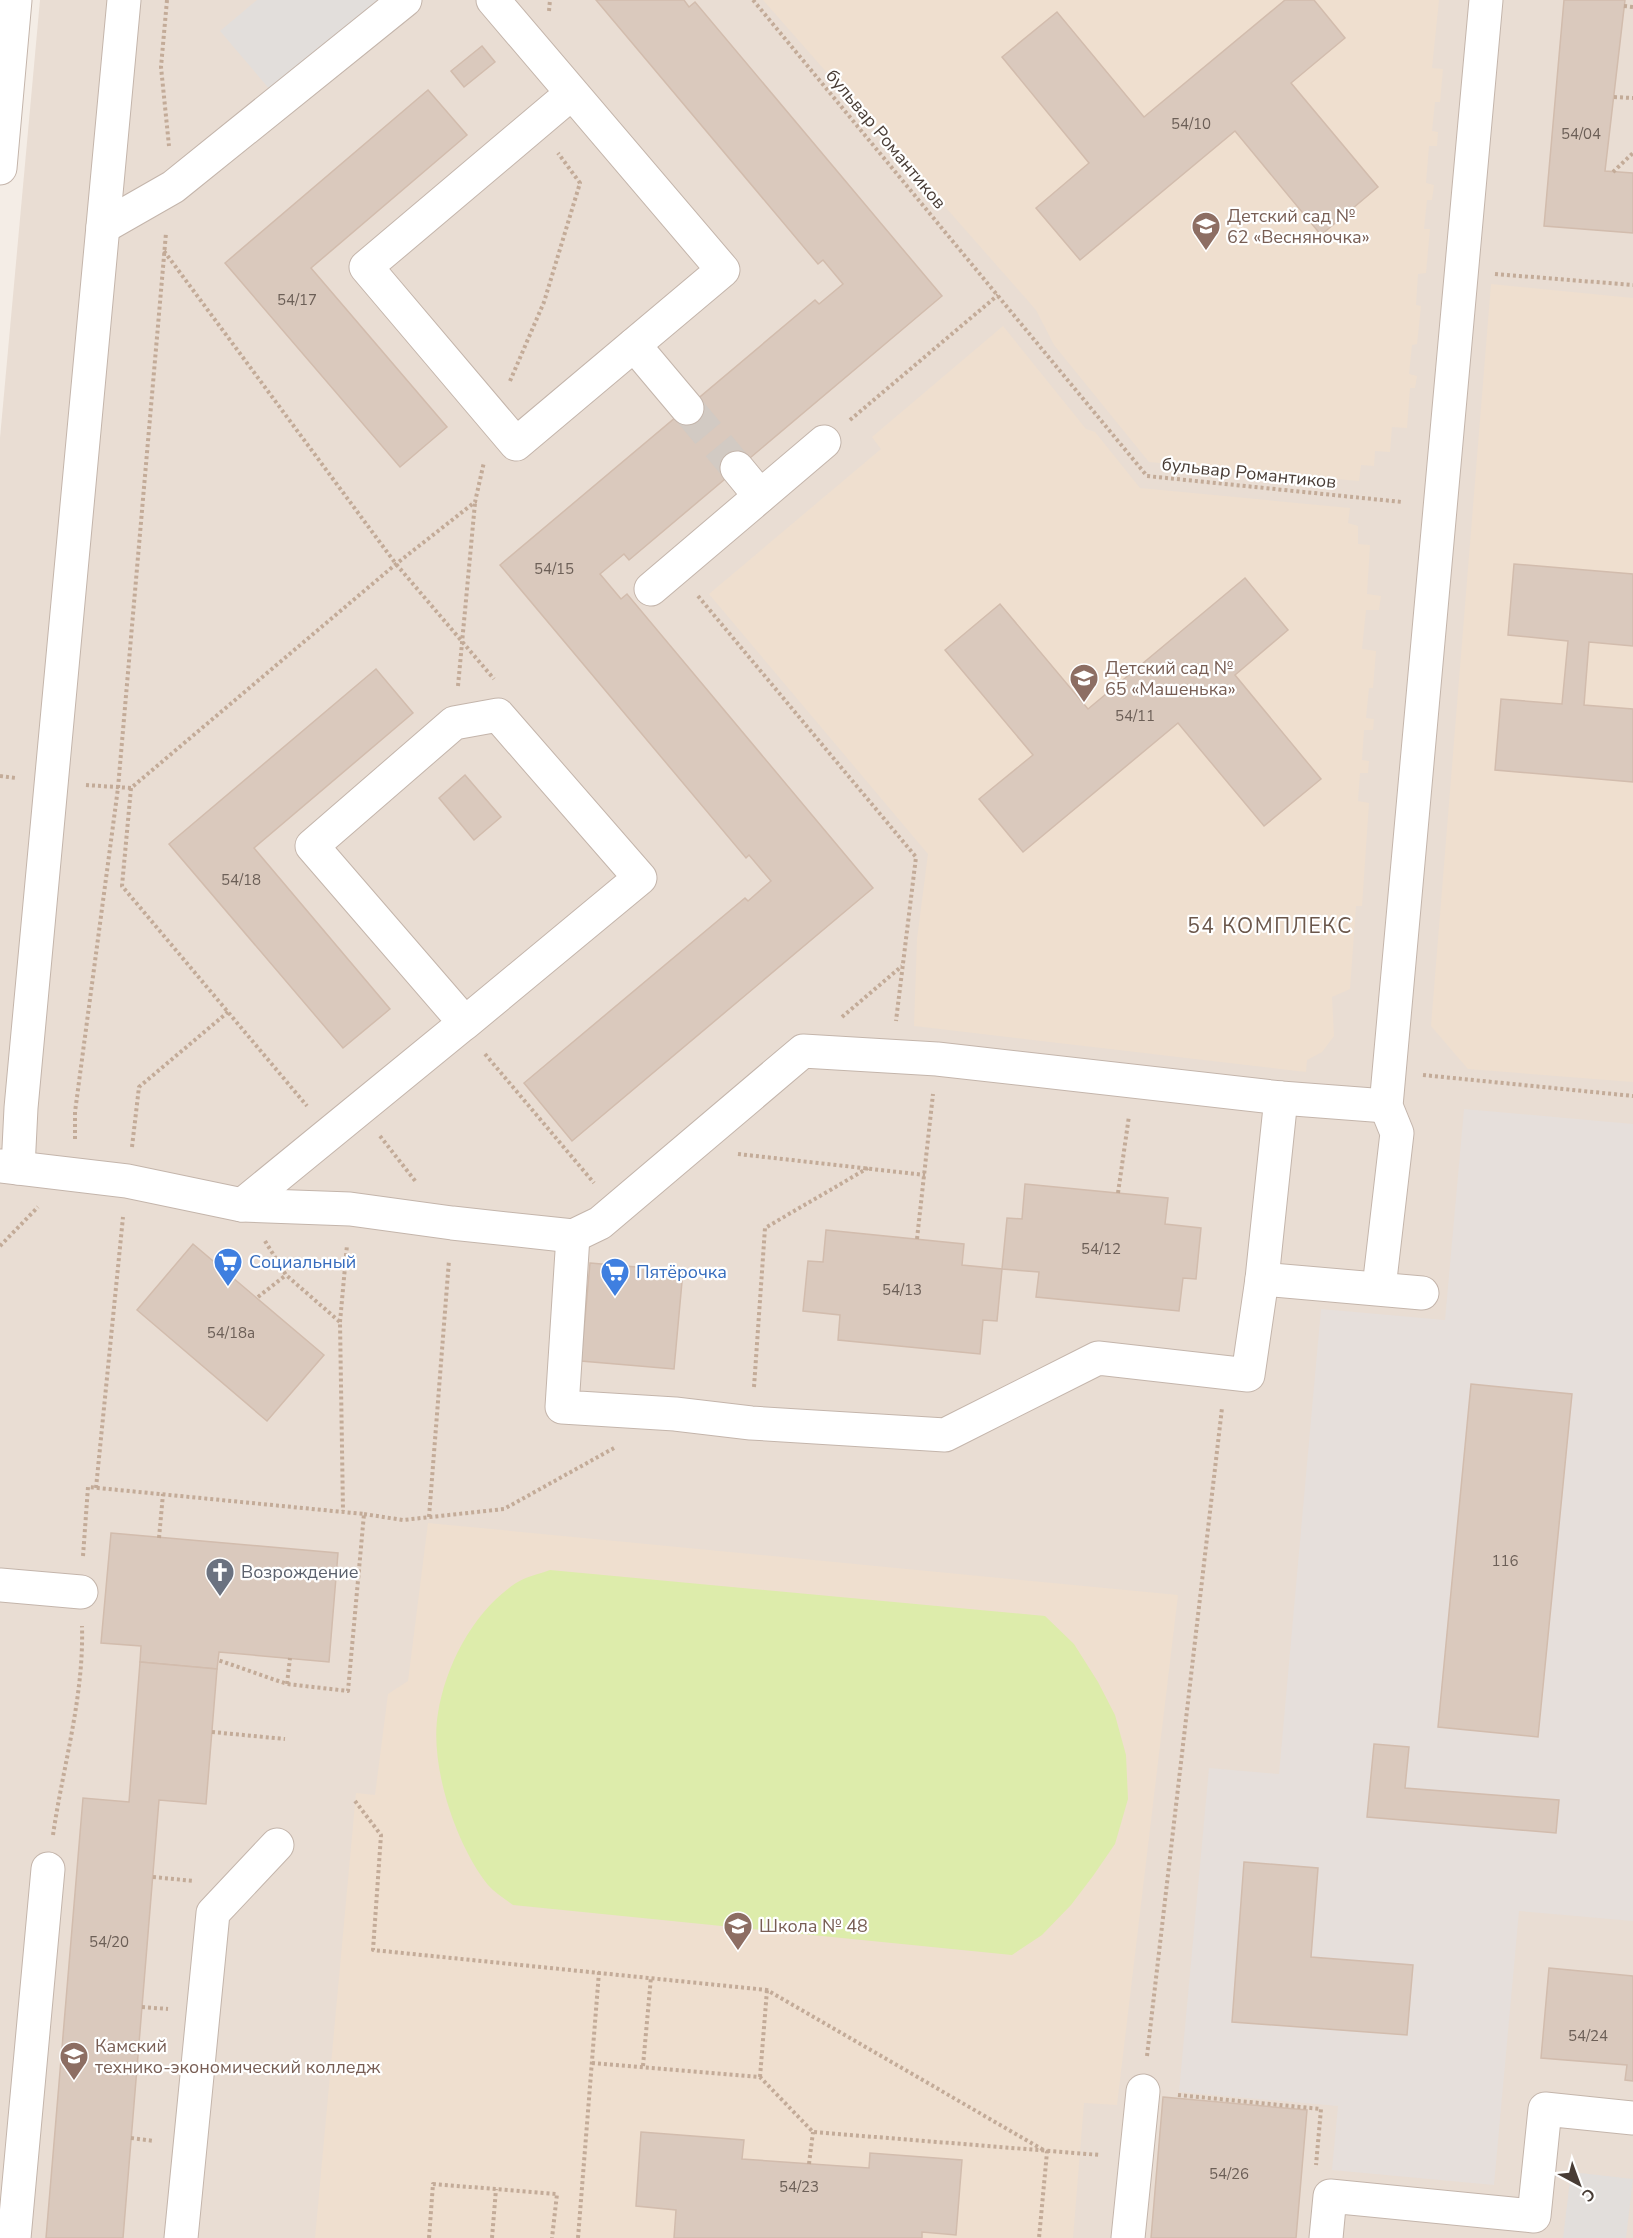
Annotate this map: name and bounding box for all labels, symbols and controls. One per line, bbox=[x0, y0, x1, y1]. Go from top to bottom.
street label: бульвар Романтиков bbox=[820, 64, 952, 214]
house number: 54/10 bbox=[1171, 114, 1211, 134]
house number: 54/04 bbox=[1561, 124, 1601, 144]
place label: Детский сад № 62 «Весняночка» bbox=[1227, 204, 1370, 249]
school or university icon: Детский сад № 62 «Весняночка» bbox=[1190, 210, 1222, 252]
house number: 54/17 bbox=[277, 290, 317, 310]
street label: бульвар Романтиков bbox=[1161, 452, 1338, 494]
house number: 54/15 bbox=[534, 559, 574, 579]
place label: Детский сад № 65 «Машенька» bbox=[1105, 656, 1236, 701]
school or university icon: Детский сад № 65 «Машенька» bbox=[1068, 662, 1100, 704]
house number: 54/11 bbox=[1115, 706, 1155, 726]
house number: 54/18 bbox=[221, 870, 261, 890]
district label: 54 КОМПЛЕКС bbox=[1187, 912, 1353, 940]
house number: 54/12 bbox=[1081, 1239, 1121, 1259]
supermarket icon: Социальный bbox=[212, 1246, 244, 1288]
place label: Социальный bbox=[249, 1250, 356, 1274]
supermarket icon: Пятёрочка bbox=[599, 1256, 631, 1298]
place label: Пятёрочка bbox=[636, 1260, 727, 1284]
house number: 54/13 bbox=[882, 1280, 922, 1300]
house number: 54/18а bbox=[207, 1323, 255, 1343]
house number: 116 bbox=[1491, 1551, 1519, 1571]
church icon: Возрождение bbox=[204, 1556, 236, 1598]
place label: Возрождение bbox=[241, 1560, 359, 1584]
school or university icon: Школа № 48 bbox=[722, 1910, 754, 1952]
place label: Школа № 48 bbox=[759, 1914, 868, 1938]
house number: 54/20 bbox=[89, 1932, 129, 1952]
house number: 54/24 bbox=[1568, 2026, 1608, 2046]
place label: Камский технико-экономический колледж bbox=[95, 2034, 381, 2079]
school or university icon: Камский технико-экономический колледж bbox=[58, 2040, 90, 2082]
north arrow bbox=[1549, 2154, 1609, 2214]
house number: 54/26 bbox=[1209, 2164, 1249, 2184]
house number: 54/23 bbox=[779, 2177, 819, 2197]
text: С bbox=[1577, 2183, 1600, 2207]

